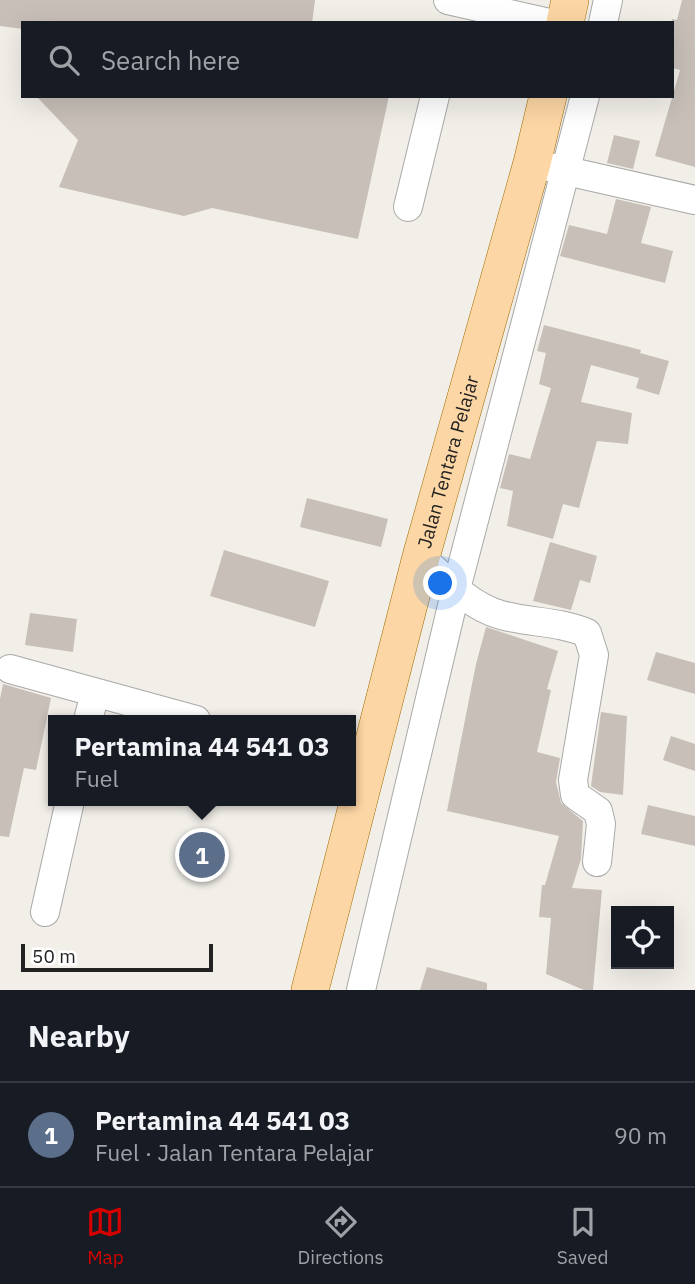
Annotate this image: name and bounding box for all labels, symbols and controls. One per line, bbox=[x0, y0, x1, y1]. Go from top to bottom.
search box bbox=[21, 21, 674, 98]
icon: search bbox=[45, 41, 83, 79]
text: Search here bbox=[101, 43, 240, 77]
street label: Jalan Tentara Pelajar bbox=[412, 373, 484, 551]
your location bbox=[423, 566, 457, 600]
popup bbox=[48, 715, 356, 806]
text: Pertamina 44 541 03 bbox=[74, 729, 330, 763]
text: Fuel bbox=[74, 763, 119, 793]
pin: 1 bbox=[179, 829, 225, 881]
map controls bbox=[611, 906, 674, 969]
button: locate bbox=[611, 906, 674, 969]
scale bar bbox=[21, 941, 214, 973]
text: 50 m bbox=[32, 944, 76, 968]
text: Nearby bbox=[28, 1016, 130, 1055]
text: Pertamina 44 541 03 bbox=[95, 1103, 350, 1137]
text: 1 bbox=[44, 1120, 58, 1150]
text: 90 m bbox=[614, 1120, 667, 1150]
text: Fuel · Jalan Tentara Pelajar bbox=[95, 1137, 374, 1167]
tab: Map bbox=[86, 1203, 124, 1269]
tab: Directions bbox=[297, 1203, 384, 1269]
tab: Saved bbox=[557, 1203, 609, 1269]

